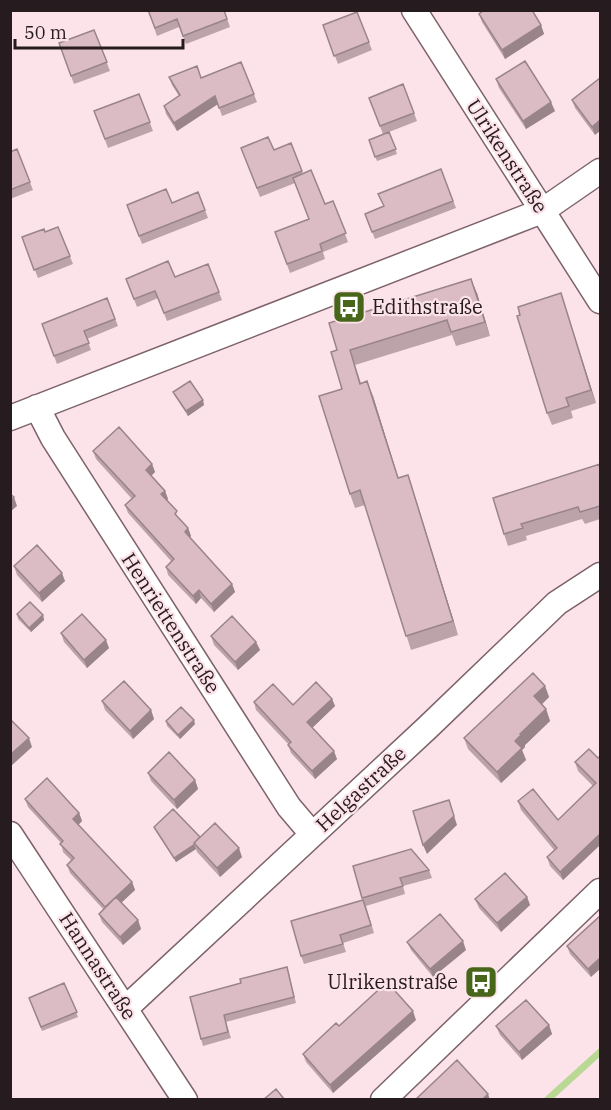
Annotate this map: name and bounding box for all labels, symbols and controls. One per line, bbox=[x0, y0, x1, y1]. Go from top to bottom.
scale bar bbox=[15, 12, 183, 50]
text: 50 m bbox=[24, 21, 67, 44]
street label: Ulrikenstraße bbox=[460, 94, 554, 218]
bus stop icon: Edithstraße bbox=[331, 289, 367, 325]
place label: Edithstraße bbox=[372, 293, 483, 320]
street label: Henriettenstraße bbox=[116, 547, 227, 698]
street label: Helgastraße bbox=[310, 740, 412, 837]
street label: Hannastraße bbox=[54, 907, 143, 1025]
bus stop icon: Ulrikenstraße bbox=[463, 964, 499, 1000]
place label: Ulrikenstraße bbox=[327, 968, 458, 995]

